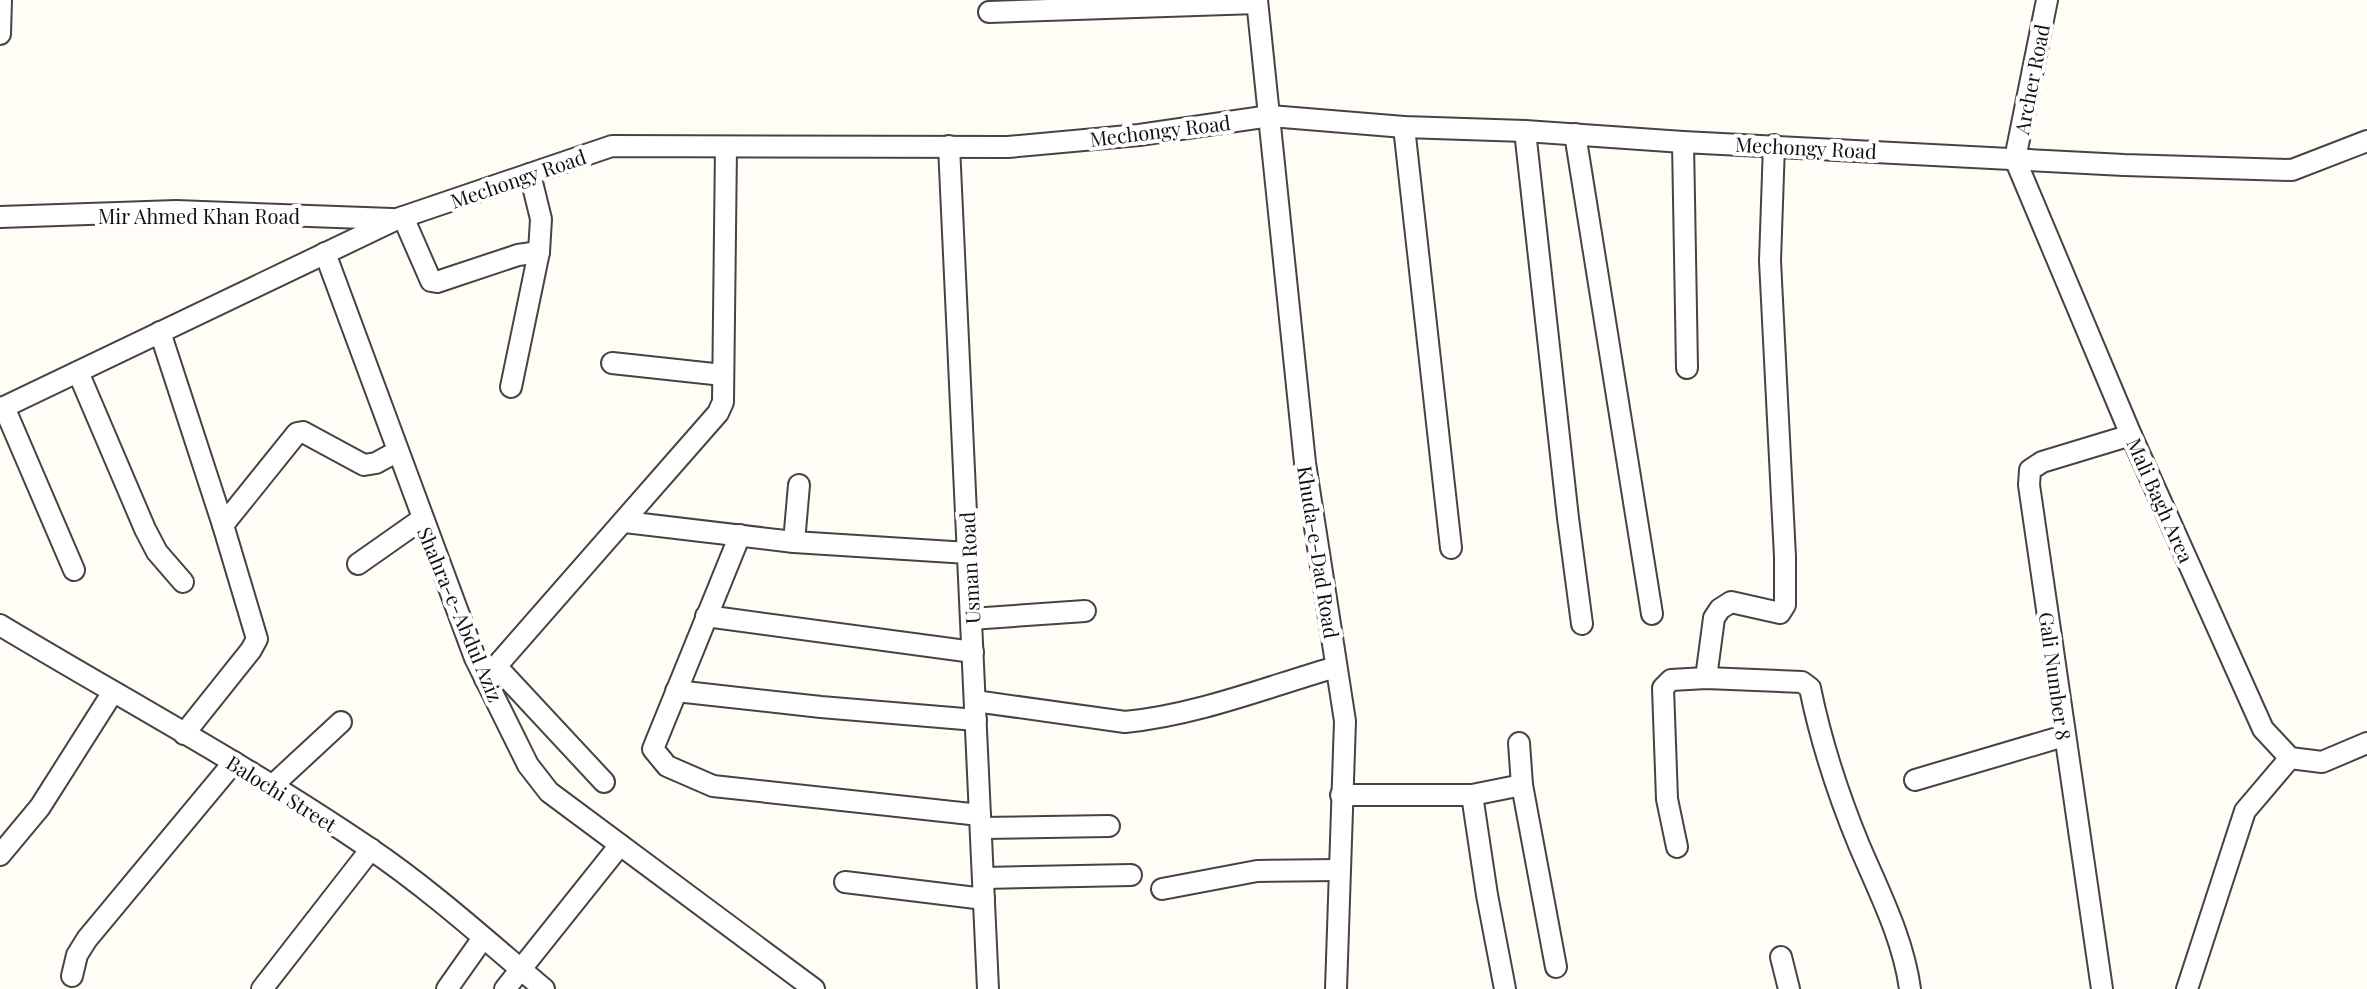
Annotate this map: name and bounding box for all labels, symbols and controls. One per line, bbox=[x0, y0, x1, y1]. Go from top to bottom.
street label: Archer Road bbox=[2007, 21, 2055, 137]
street label: Mechongy Road bbox=[1088, 108, 1232, 152]
street label: Mechongy Road bbox=[1735, 130, 1878, 164]
street label: Mechongy Road bbox=[447, 142, 590, 214]
street label: Mir Ahmed Khan Road bbox=[98, 202, 300, 229]
street label: Mali Bagh Area bbox=[2121, 433, 2201, 567]
street label: Khuda-e-Dad Road bbox=[1292, 464, 1346, 641]
street label: Usman Road bbox=[953, 511, 985, 625]
street label: Shahra-e-Abdul Aziz bbox=[412, 522, 510, 706]
street label: Gali Number 8 bbox=[2034, 610, 2078, 742]
street label: Balochi Street bbox=[222, 748, 343, 838]

